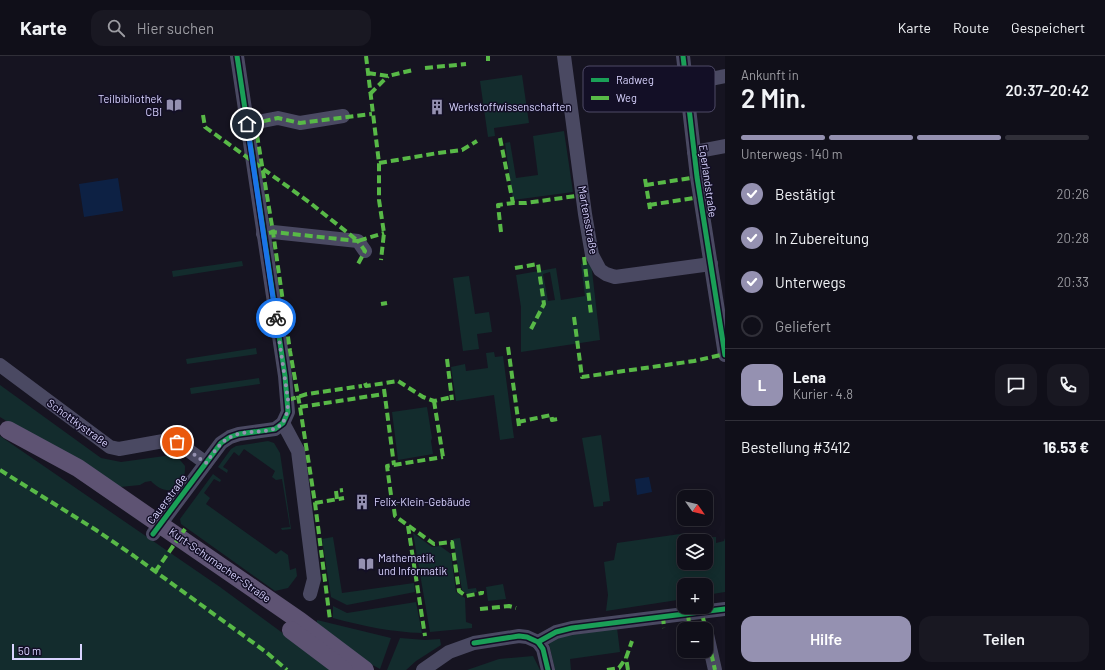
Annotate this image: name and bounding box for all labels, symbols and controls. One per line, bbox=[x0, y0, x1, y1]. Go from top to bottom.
search box bbox=[91, 10, 371, 46]
text: Karte bbox=[20, 16, 67, 39]
icon: search bbox=[105, 17, 127, 39]
text: Hier suchen bbox=[137, 19, 214, 37]
text: Karte bbox=[898, 19, 931, 36]
text: Route bbox=[953, 19, 989, 36]
text: Gespeichert bbox=[1011, 19, 1085, 36]
legend bbox=[583, 66, 715, 112]
text: Ankunft in bbox=[741, 67, 799, 83]
text: Radweg bbox=[616, 73, 654, 86]
text: 20:37–20:42 bbox=[1005, 81, 1089, 99]
text: 2 Min. bbox=[741, 82, 807, 113]
text: Weg bbox=[616, 91, 637, 104]
place label: Teilbibliothek CBI bbox=[98, 92, 162, 118]
library icon: Teilbibliothek CBI bbox=[165, 96, 183, 114]
building icon: Werkstoffwissenschaften bbox=[428, 98, 446, 116]
place label: Werkstoffwissenschaften bbox=[449, 100, 571, 113]
pin bbox=[230, 107, 264, 141]
icon: home bbox=[236, 113, 258, 135]
street label: Egerlandstraße bbox=[697, 144, 720, 218]
text: Unterwegs · 140 m bbox=[741, 146, 843, 162]
icon: check bbox=[741, 183, 763, 205]
street label: Martensstraße bbox=[576, 185, 601, 255]
text: Bestätigt bbox=[775, 185, 835, 203]
text: 20:26 bbox=[1057, 186, 1089, 202]
icon: check bbox=[741, 227, 763, 249]
text: In Zubereitung bbox=[775, 229, 869, 247]
text: 20:28 bbox=[1057, 230, 1089, 246]
icon: check bbox=[741, 271, 763, 293]
text: Unterwegs bbox=[775, 273, 846, 291]
text: 20:33 bbox=[1057, 274, 1089, 290]
courier bbox=[256, 298, 296, 338]
icon: bike bbox=[265, 307, 287, 329]
text: Geliefert bbox=[775, 317, 831, 335]
button: chat bbox=[995, 364, 1037, 406]
button: phone bbox=[1047, 364, 1089, 406]
text: Lena bbox=[793, 368, 826, 386]
text: L bbox=[758, 376, 766, 394]
text: Kurier · 4.8 bbox=[793, 386, 853, 402]
street label: Schottkystraße bbox=[45, 396, 112, 449]
pin bbox=[160, 425, 194, 459]
icon: bag bbox=[166, 431, 188, 453]
text: Bestellung #3412 bbox=[741, 438, 851, 456]
text: 16.53 € bbox=[1043, 438, 1089, 456]
street label: Cauerstraße bbox=[144, 471, 190, 526]
north arrow bbox=[677, 490, 713, 526]
map controls bbox=[677, 490, 713, 658]
building icon: Felix-Klein-Gebäude bbox=[353, 493, 371, 511]
place label: Felix-Klein-Gebäude bbox=[374, 495, 471, 508]
street label: Kurt-Schumacher-Straße bbox=[167, 524, 274, 605]
button: layers bbox=[677, 534, 713, 570]
place label: Mathematik und Informatik bbox=[378, 551, 448, 577]
library icon: Mathematik und Informatik bbox=[357, 555, 375, 573]
button: + bbox=[677, 578, 713, 614]
button: Hilfe bbox=[741, 616, 911, 662]
button: Teilen bbox=[919, 616, 1089, 662]
button: − bbox=[677, 622, 713, 658]
scale bar bbox=[12, 642, 82, 661]
text: 50 m bbox=[18, 644, 41, 657]

